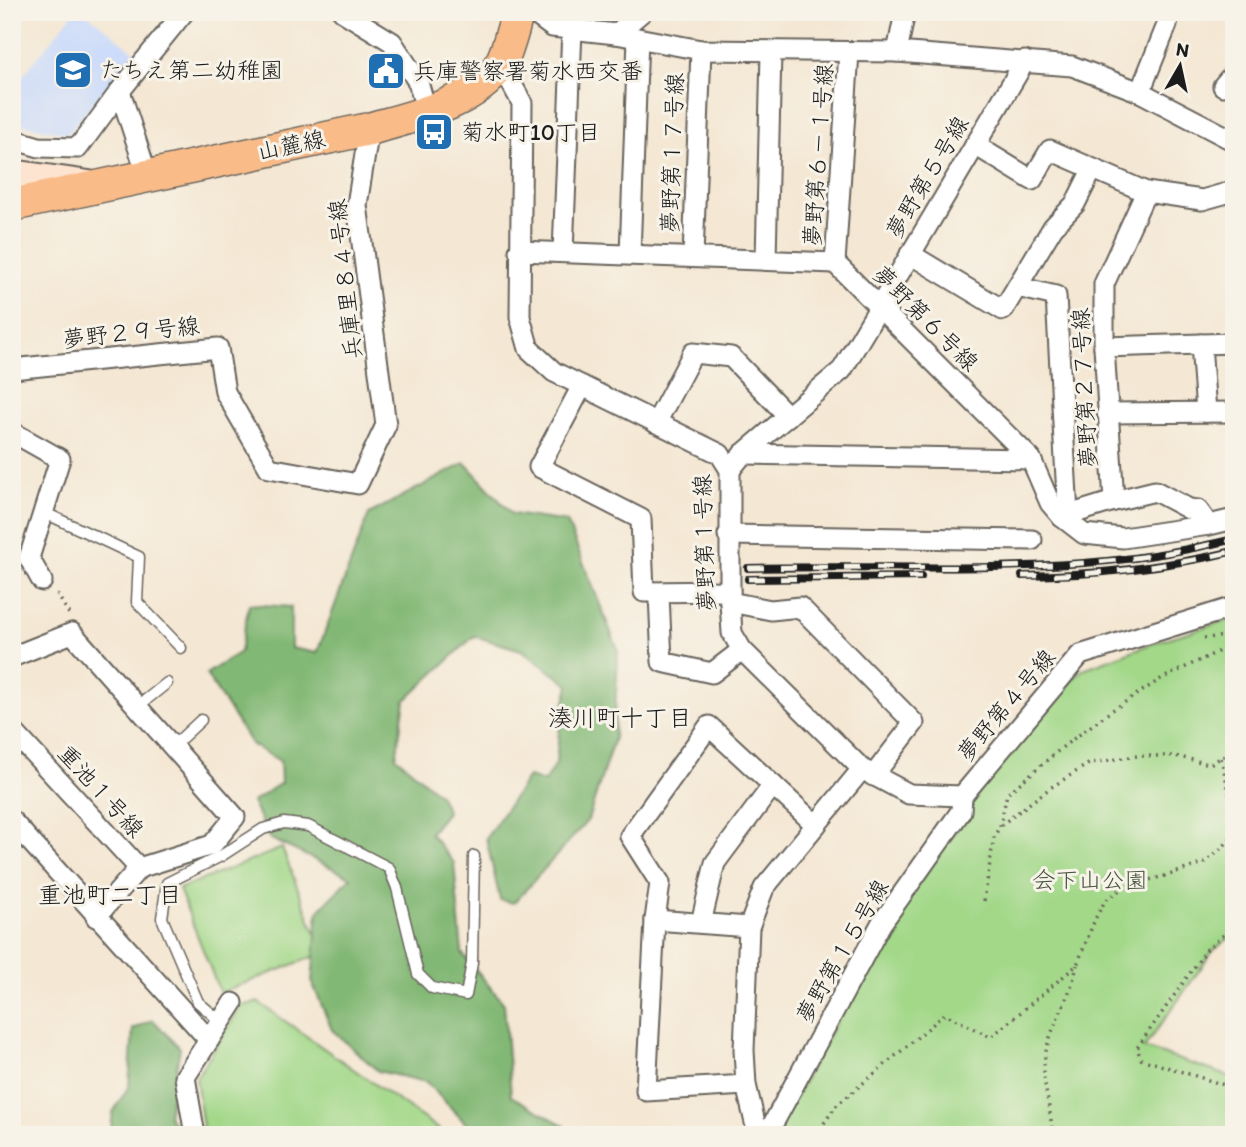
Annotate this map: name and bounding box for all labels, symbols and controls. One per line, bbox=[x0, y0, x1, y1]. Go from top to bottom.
north arrow bbox=[1144, 32, 1214, 102]
text: N bbox=[1174, 37, 1191, 62]
school or university icon: たちえ第二幼稚園 bbox=[52, 49, 94, 91]
public building icon: 兵庫警察署菊水西交番 bbox=[365, 50, 407, 92]
place label: たちえ第二幼稚園 bbox=[100, 56, 283, 84]
place label: 兵庫警察署菊水西交番 bbox=[413, 57, 643, 85]
street label: 夢野第６－１号線 bbox=[798, 62, 838, 248]
street label: 夢野第１７号線 bbox=[655, 72, 689, 234]
bus stop icon: 菊水町10丁目 bbox=[413, 111, 455, 153]
street label: 夢野第５号線 bbox=[879, 111, 975, 243]
place label: 菊水町10丁目 bbox=[461, 118, 601, 146]
street label: 山麓線 bbox=[254, 124, 328, 166]
street label: 兵庫里８４号線 bbox=[323, 197, 367, 361]
street label: 夢野第６号線 bbox=[867, 259, 985, 377]
street label: 夢野第２７号線 bbox=[1066, 307, 1102, 469]
street label: 夢野２９号線 bbox=[61, 311, 201, 353]
street label: 夢野第１号線 bbox=[688, 474, 720, 612]
street label: 夢野第４号線 bbox=[951, 643, 1061, 767]
district label: 湊川町十丁目 bbox=[548, 703, 692, 732]
street label: 重池１号線 bbox=[52, 739, 150, 843]
park label: 会下山公園 bbox=[1033, 866, 1148, 894]
street label: 夢野第１５号線 bbox=[790, 874, 894, 1028]
district label: 重池町二丁目 bbox=[38, 880, 182, 909]

